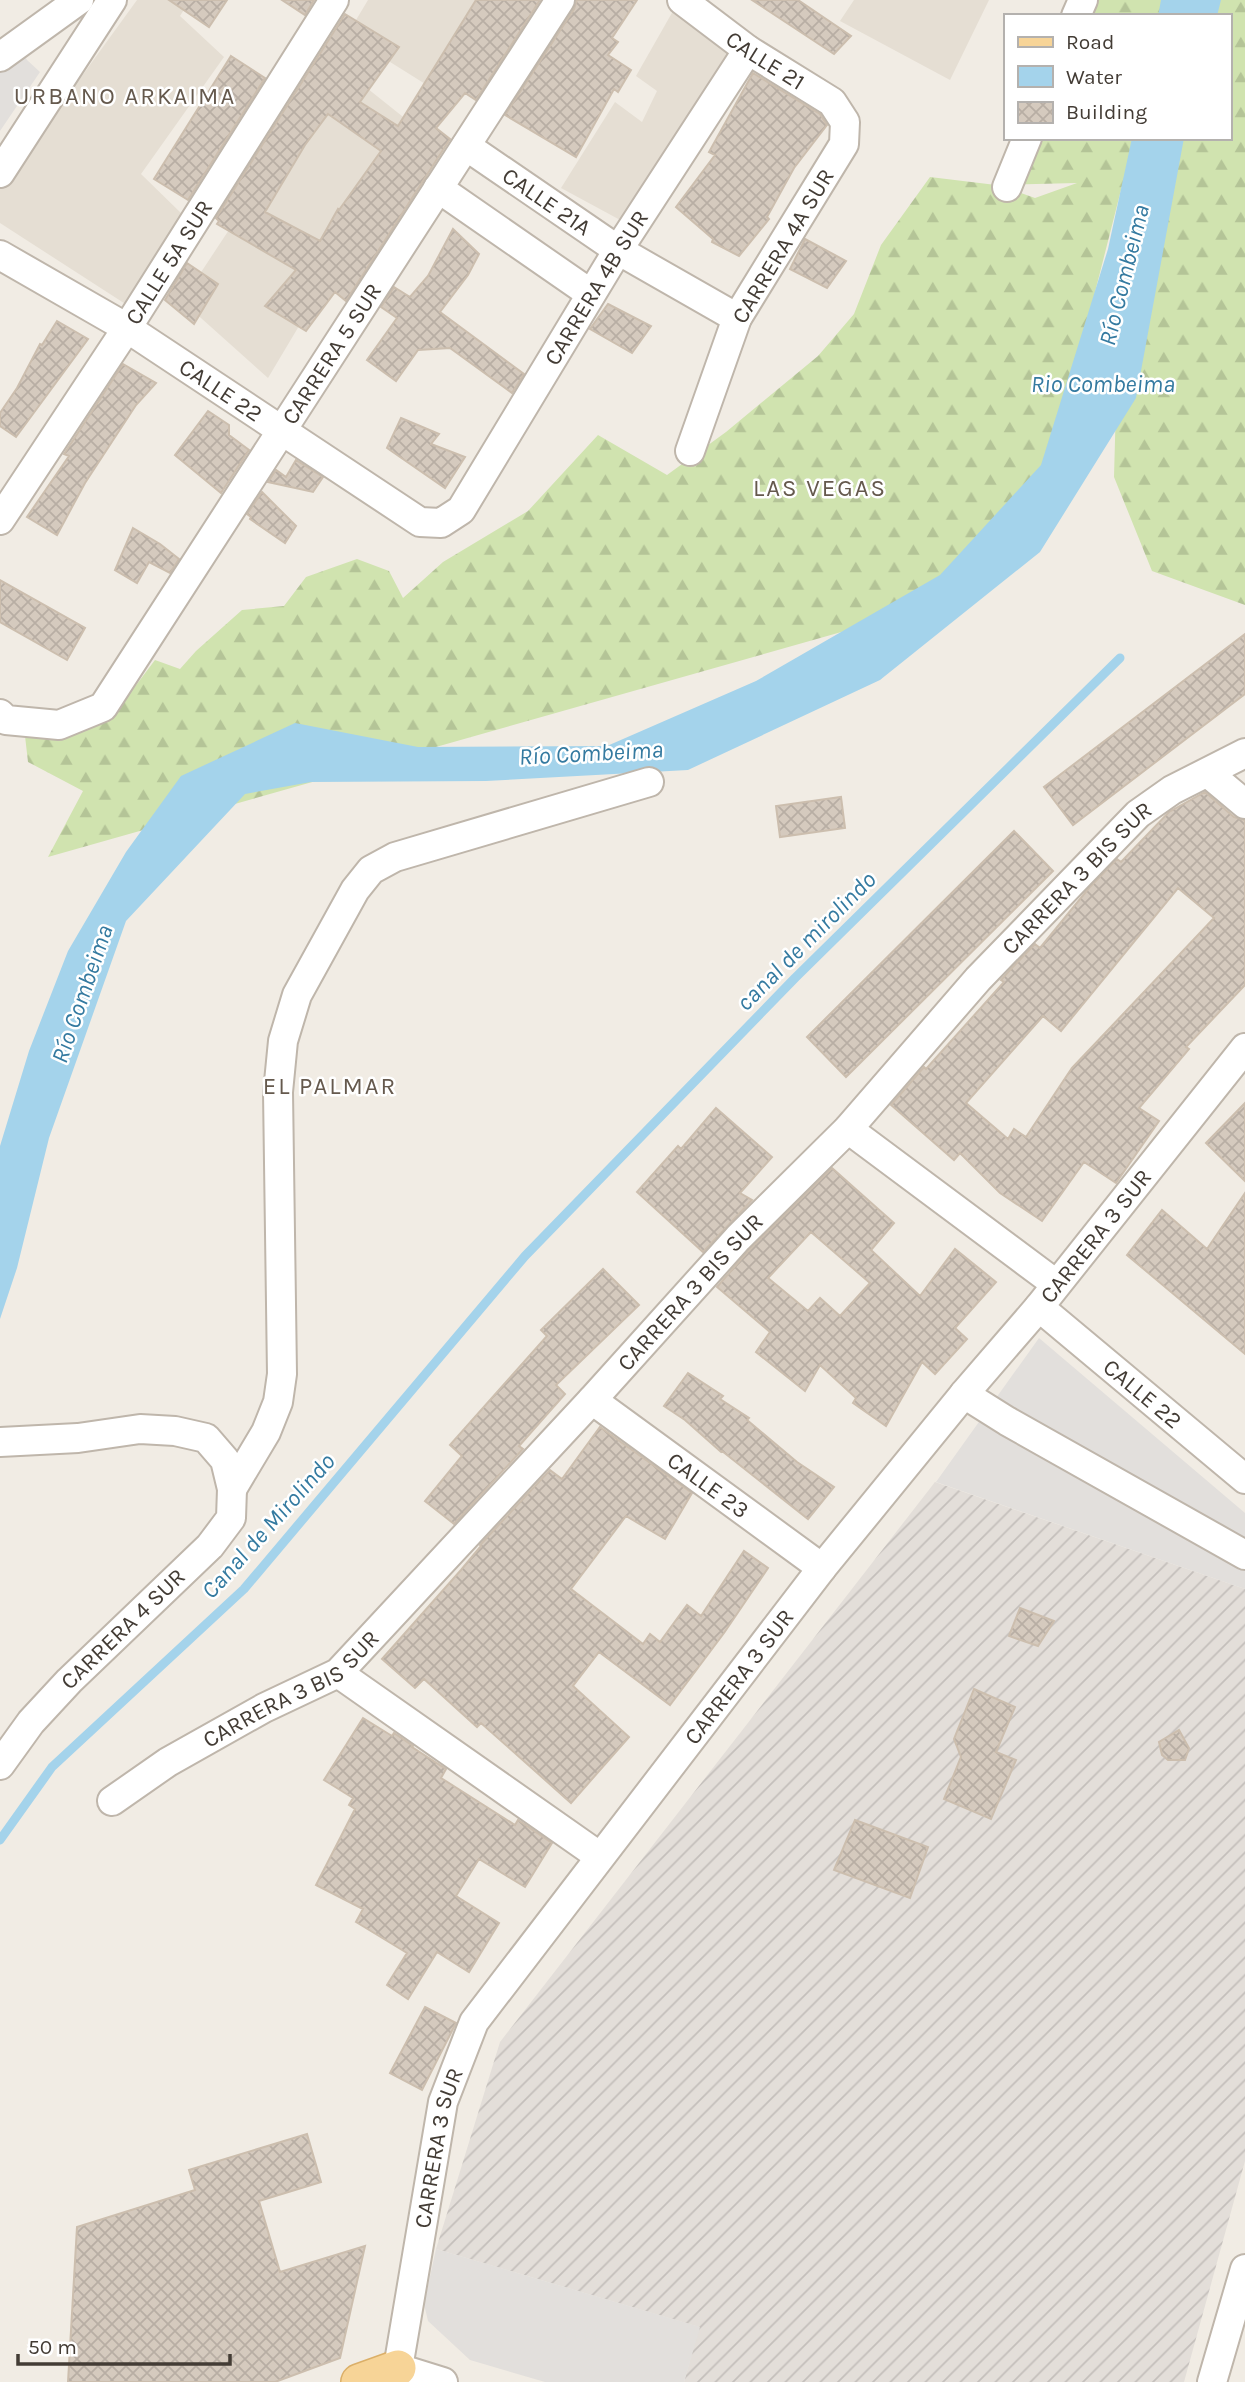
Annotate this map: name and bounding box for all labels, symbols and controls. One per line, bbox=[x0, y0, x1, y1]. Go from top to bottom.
legend bbox=[1004, 14, 1231, 140]
street label: CALLE 21 bbox=[721, 25, 810, 95]
text: Road bbox=[1066, 30, 1114, 54]
text: Water bbox=[1066, 65, 1122, 89]
district label: URBANO ARKAIMA bbox=[14, 82, 236, 110]
text: Building bbox=[1066, 100, 1147, 124]
street label: CALLE 21A bbox=[497, 162, 596, 241]
street label: CARRERA 4A SUR bbox=[726, 164, 840, 328]
street label: CALLE 5A SUR bbox=[119, 195, 218, 329]
water label: Río Combeima bbox=[1093, 202, 1155, 348]
street label: CARRERA 4B SUR bbox=[538, 205, 654, 370]
street label: CARRERA 5 SUR bbox=[276, 278, 387, 429]
street label: CALLE 22 bbox=[174, 353, 267, 427]
water label: Rio Combeima bbox=[1031, 370, 1175, 398]
district label: LAS VEGAS bbox=[753, 474, 887, 502]
water label: Río Combeima bbox=[518, 735, 664, 771]
street label: CARRERA 3 BIS SUR bbox=[996, 795, 1157, 960]
water label: canal de mirolindo bbox=[731, 865, 882, 1016]
water label: Río Combeima bbox=[45, 921, 119, 1067]
district label: EL PALMAR bbox=[263, 1072, 397, 1100]
street label: CARRERA 3 SUR bbox=[1034, 1164, 1157, 1308]
street label: CARRERA 3 BIS SUR bbox=[612, 1208, 768, 1376]
street label: CALLE 22 bbox=[1098, 1353, 1187, 1434]
street label: CALLE 23 bbox=[662, 1446, 754, 1524]
water label: Canal de Mirolindo bbox=[195, 1447, 341, 1604]
street label: CARRERA 4 SUR bbox=[55, 1563, 191, 1695]
street label: CARRERA 3 SUR bbox=[678, 1603, 799, 1750]
street label: CARRERA 3 BIS SUR bbox=[198, 1625, 384, 1753]
street label: CARRERA 3 SUR bbox=[408, 2064, 469, 2230]
scale bar bbox=[18, 2322, 229, 2366]
text: 50 m bbox=[28, 2335, 77, 2359]

